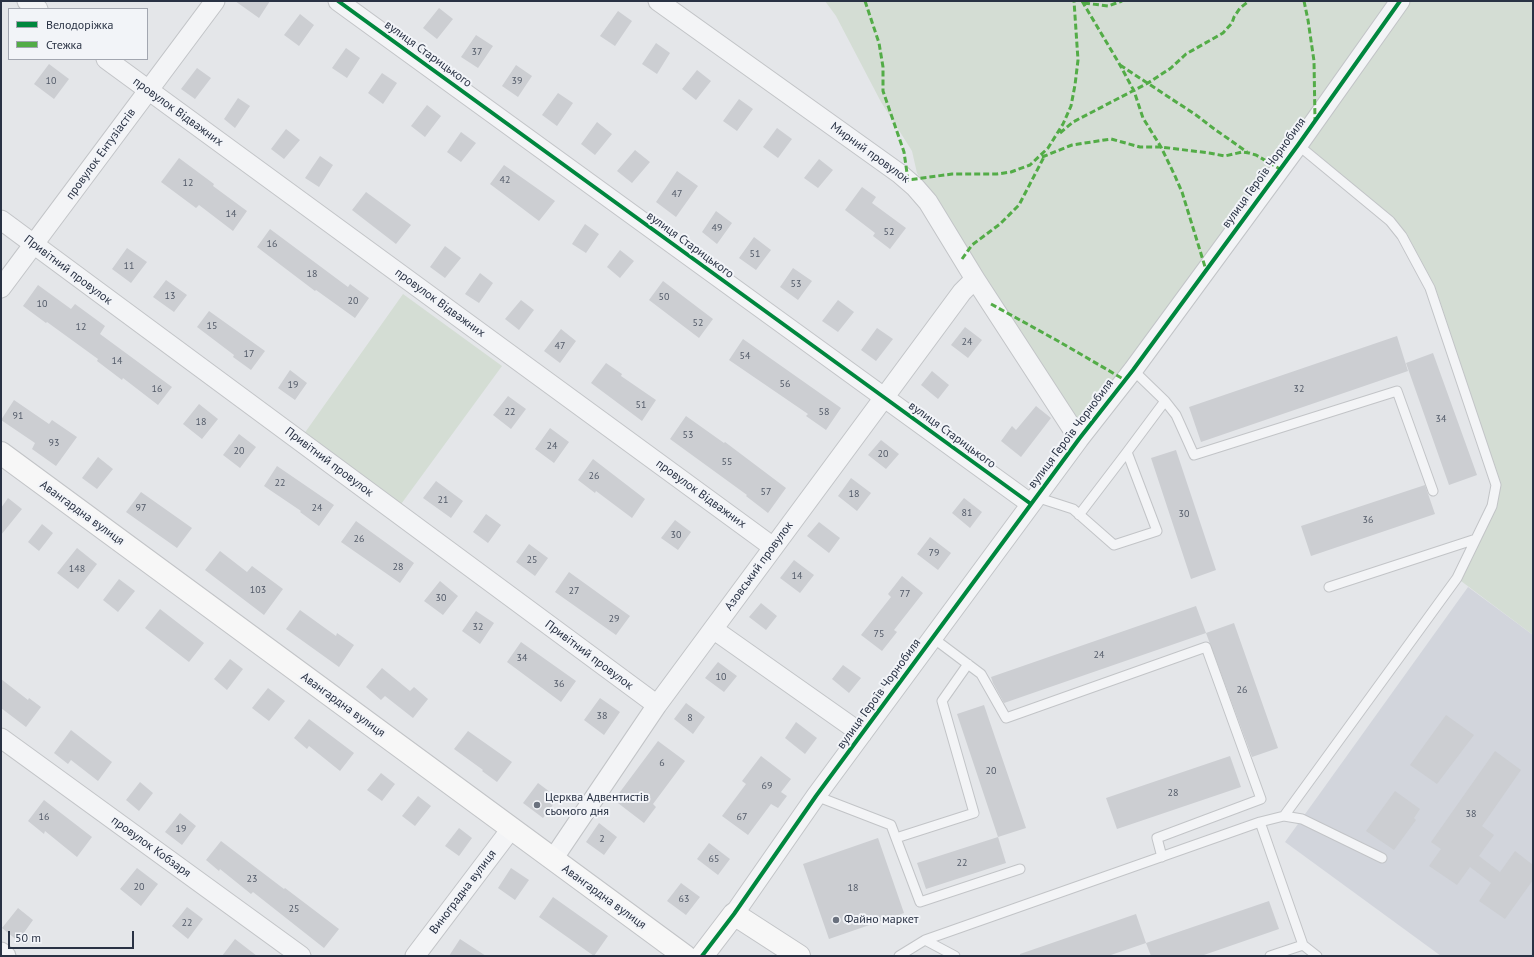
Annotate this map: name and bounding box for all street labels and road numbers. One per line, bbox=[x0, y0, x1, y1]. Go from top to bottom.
street label: вулиця Старицького bbox=[382, 18, 474, 90]
street label: провулок Відважних bbox=[130, 74, 226, 150]
street label: провулок Ентузіастів bbox=[63, 106, 139, 202]
street label: вулиця Героїв Чорнобиля bbox=[1219, 115, 1309, 231]
street label: Мирний провулок bbox=[828, 119, 912, 187]
street label: вулиця Старицького bbox=[644, 209, 736, 281]
street label: Привітний провулок bbox=[21, 232, 115, 308]
street label: провулок Відважних bbox=[392, 265, 488, 341]
street label: вулиця Героїв Чорнобиля bbox=[1025, 377, 1117, 491]
street label: вулиця Старицького bbox=[906, 399, 998, 471]
street label: Привітний провулок bbox=[282, 424, 376, 500]
street label: провулок Відважних bbox=[653, 456, 749, 532]
street label: Авангардна вулиця bbox=[37, 478, 127, 548]
street label: Азовський провулок bbox=[722, 519, 796, 613]
street label: Привітний провулок bbox=[542, 617, 636, 693]
street label: вулиця Героїв Чорнобиля bbox=[834, 636, 924, 752]
street label: Авангардна вулиця bbox=[298, 670, 388, 740]
street label: провулок Кобзаря bbox=[108, 813, 194, 881]
street label: Виноградна вулиця bbox=[427, 847, 499, 937]
street label: Авангардна вулиця bbox=[559, 862, 649, 932]

